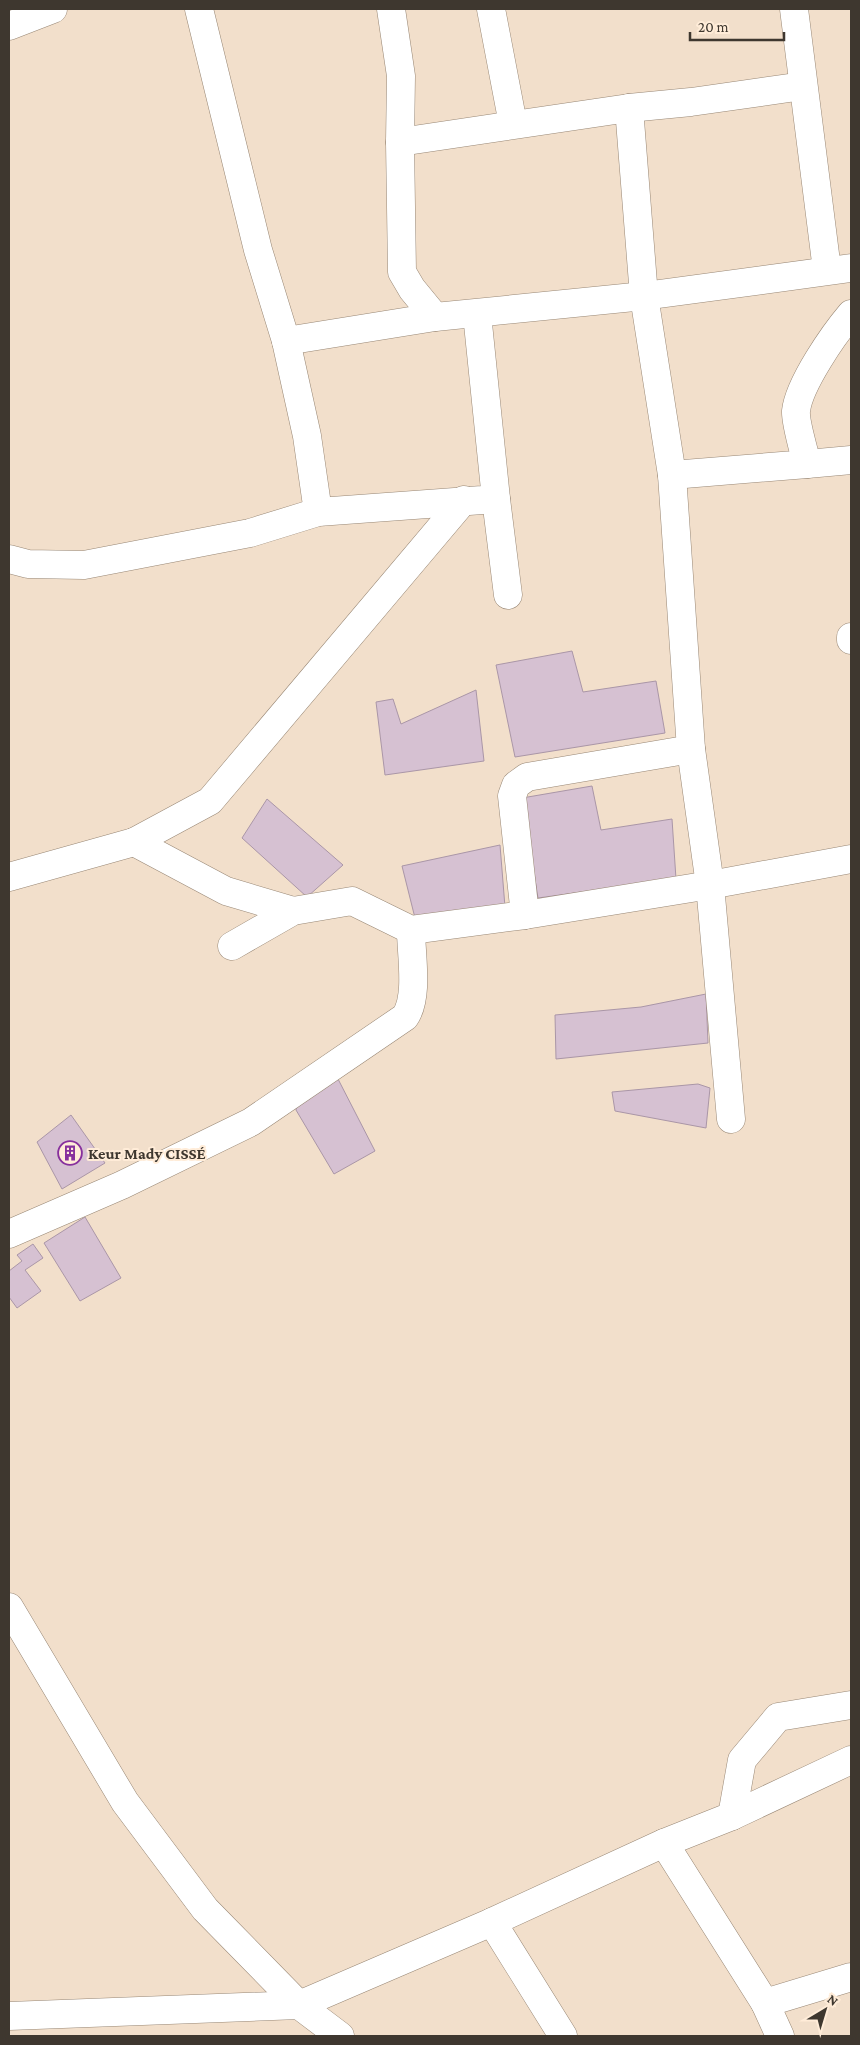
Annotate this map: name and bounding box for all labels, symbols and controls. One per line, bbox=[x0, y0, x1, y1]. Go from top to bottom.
scale bar bbox=[690, 10, 784, 42]
text: 20 m bbox=[698, 19, 729, 35]
building icon: Keur Mady CISSÉ bbox=[57, 1140, 83, 1166]
place label: Keur Mady CISSÉ bbox=[88, 1145, 206, 1162]
north arrow bbox=[800, 1985, 850, 2035]
text: N bbox=[824, 1991, 842, 2009]

